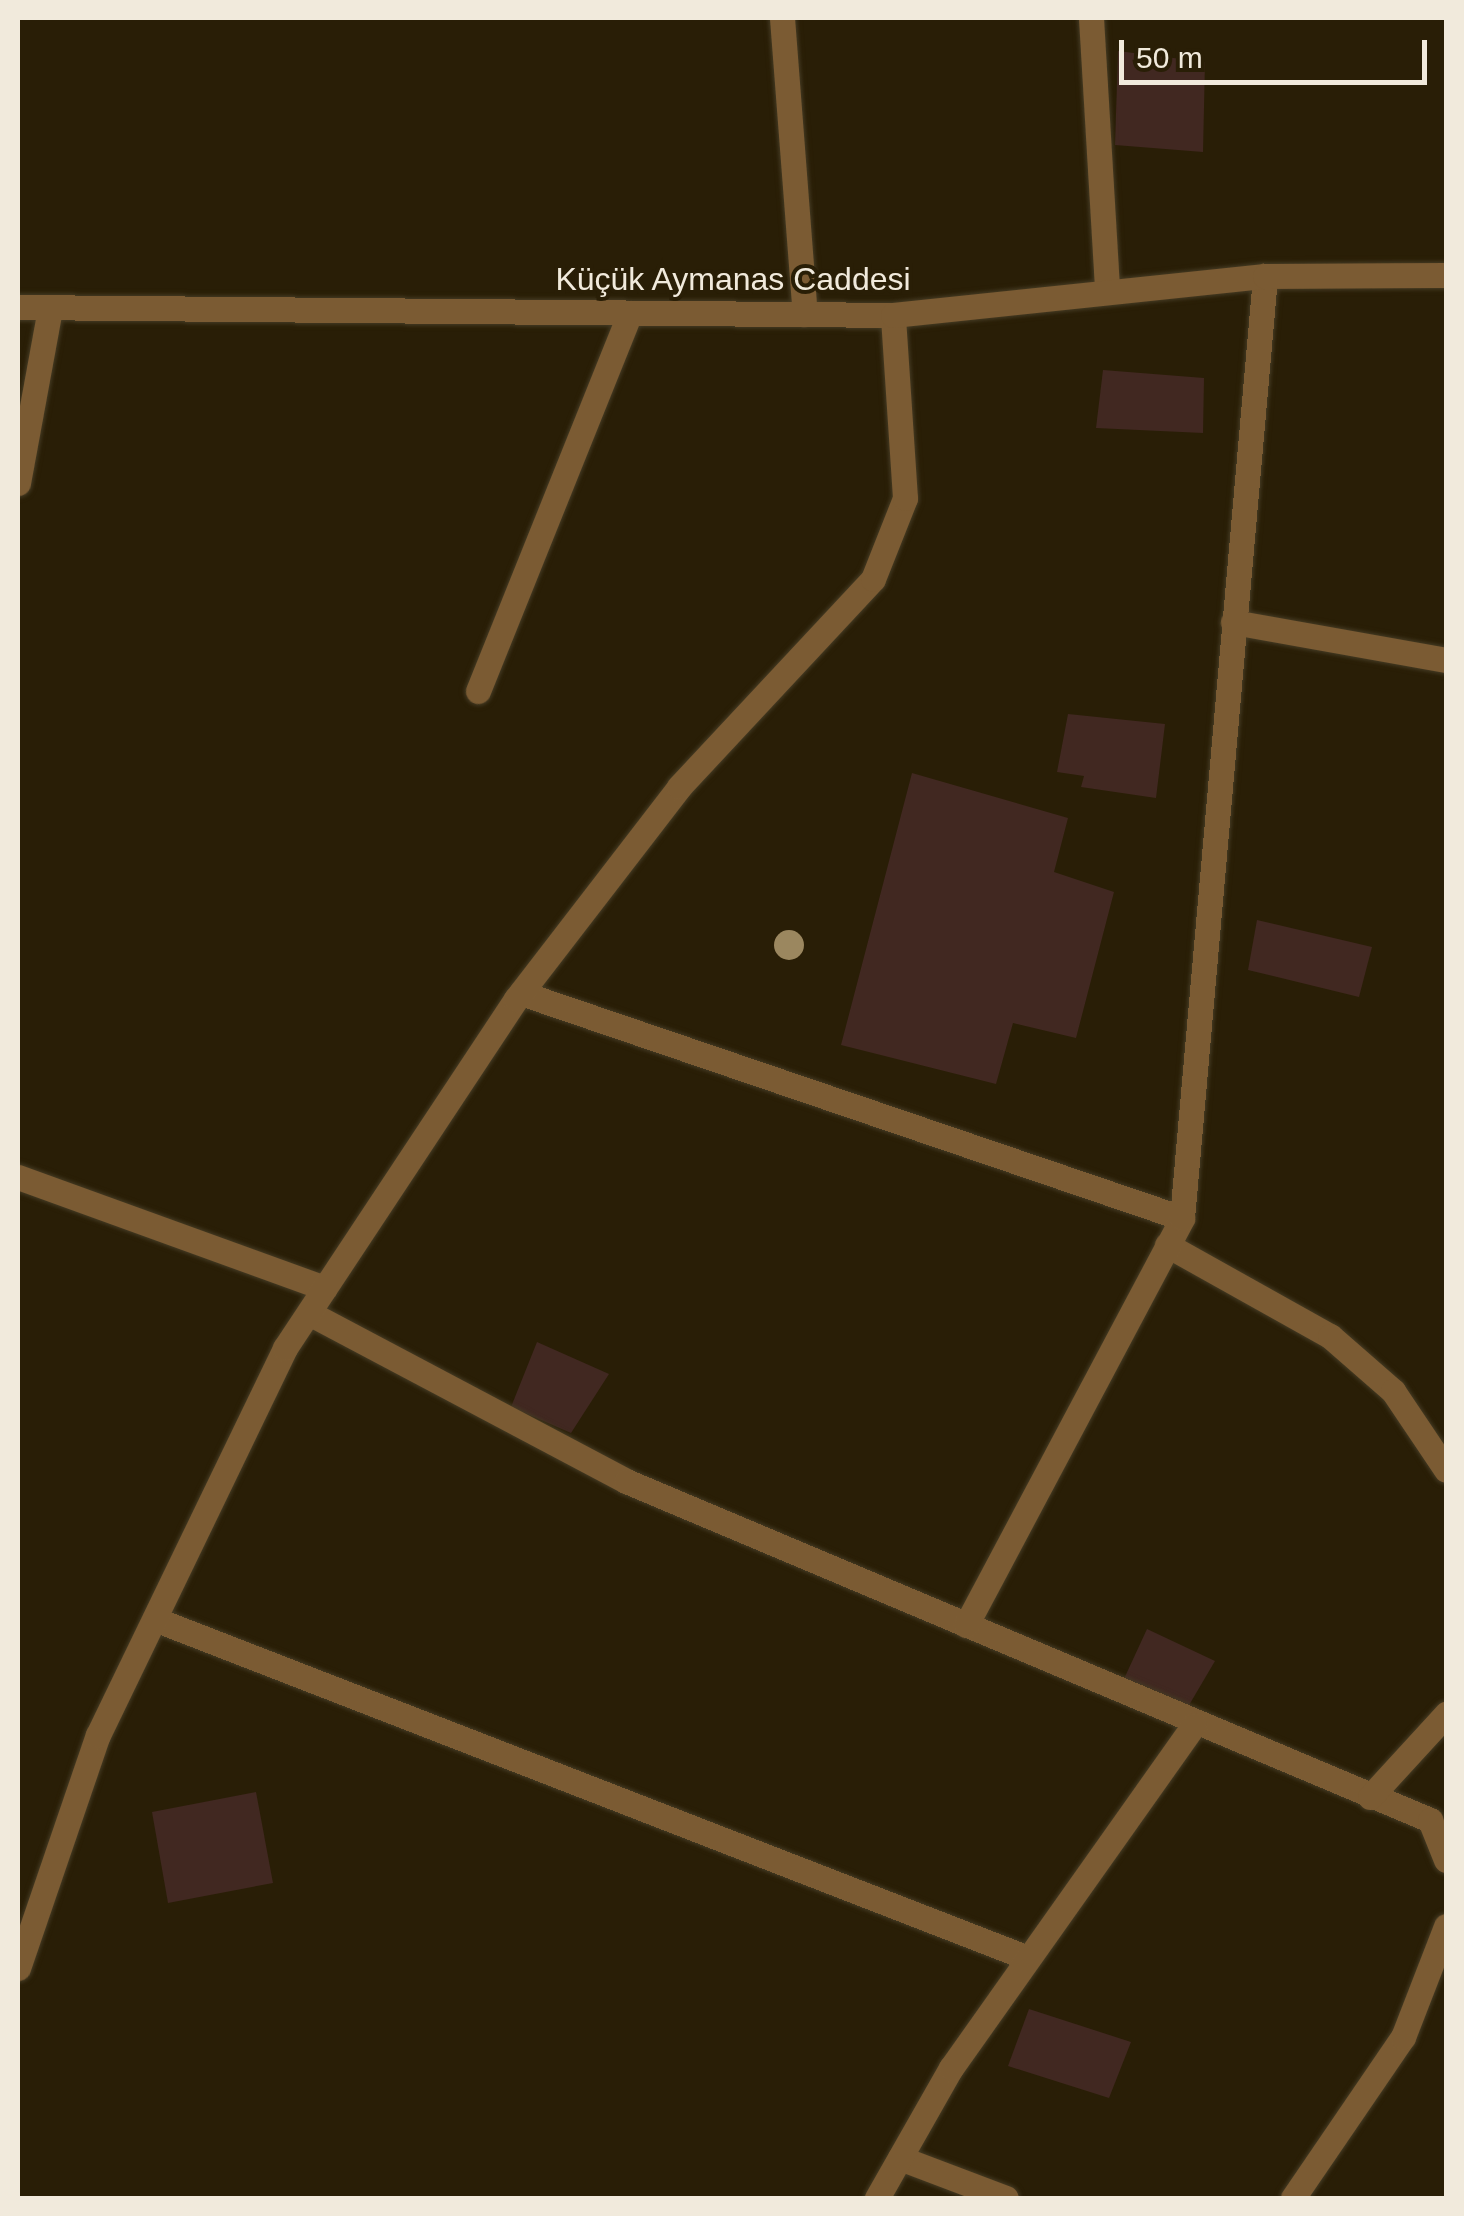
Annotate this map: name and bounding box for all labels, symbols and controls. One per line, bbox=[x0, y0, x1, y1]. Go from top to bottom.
scale bar bbox=[1124, 20, 1432, 82]
text: 50 m bbox=[1136, 41, 1203, 74]
street label: Küçük Aymanas Caddesi bbox=[555, 260, 911, 298]

